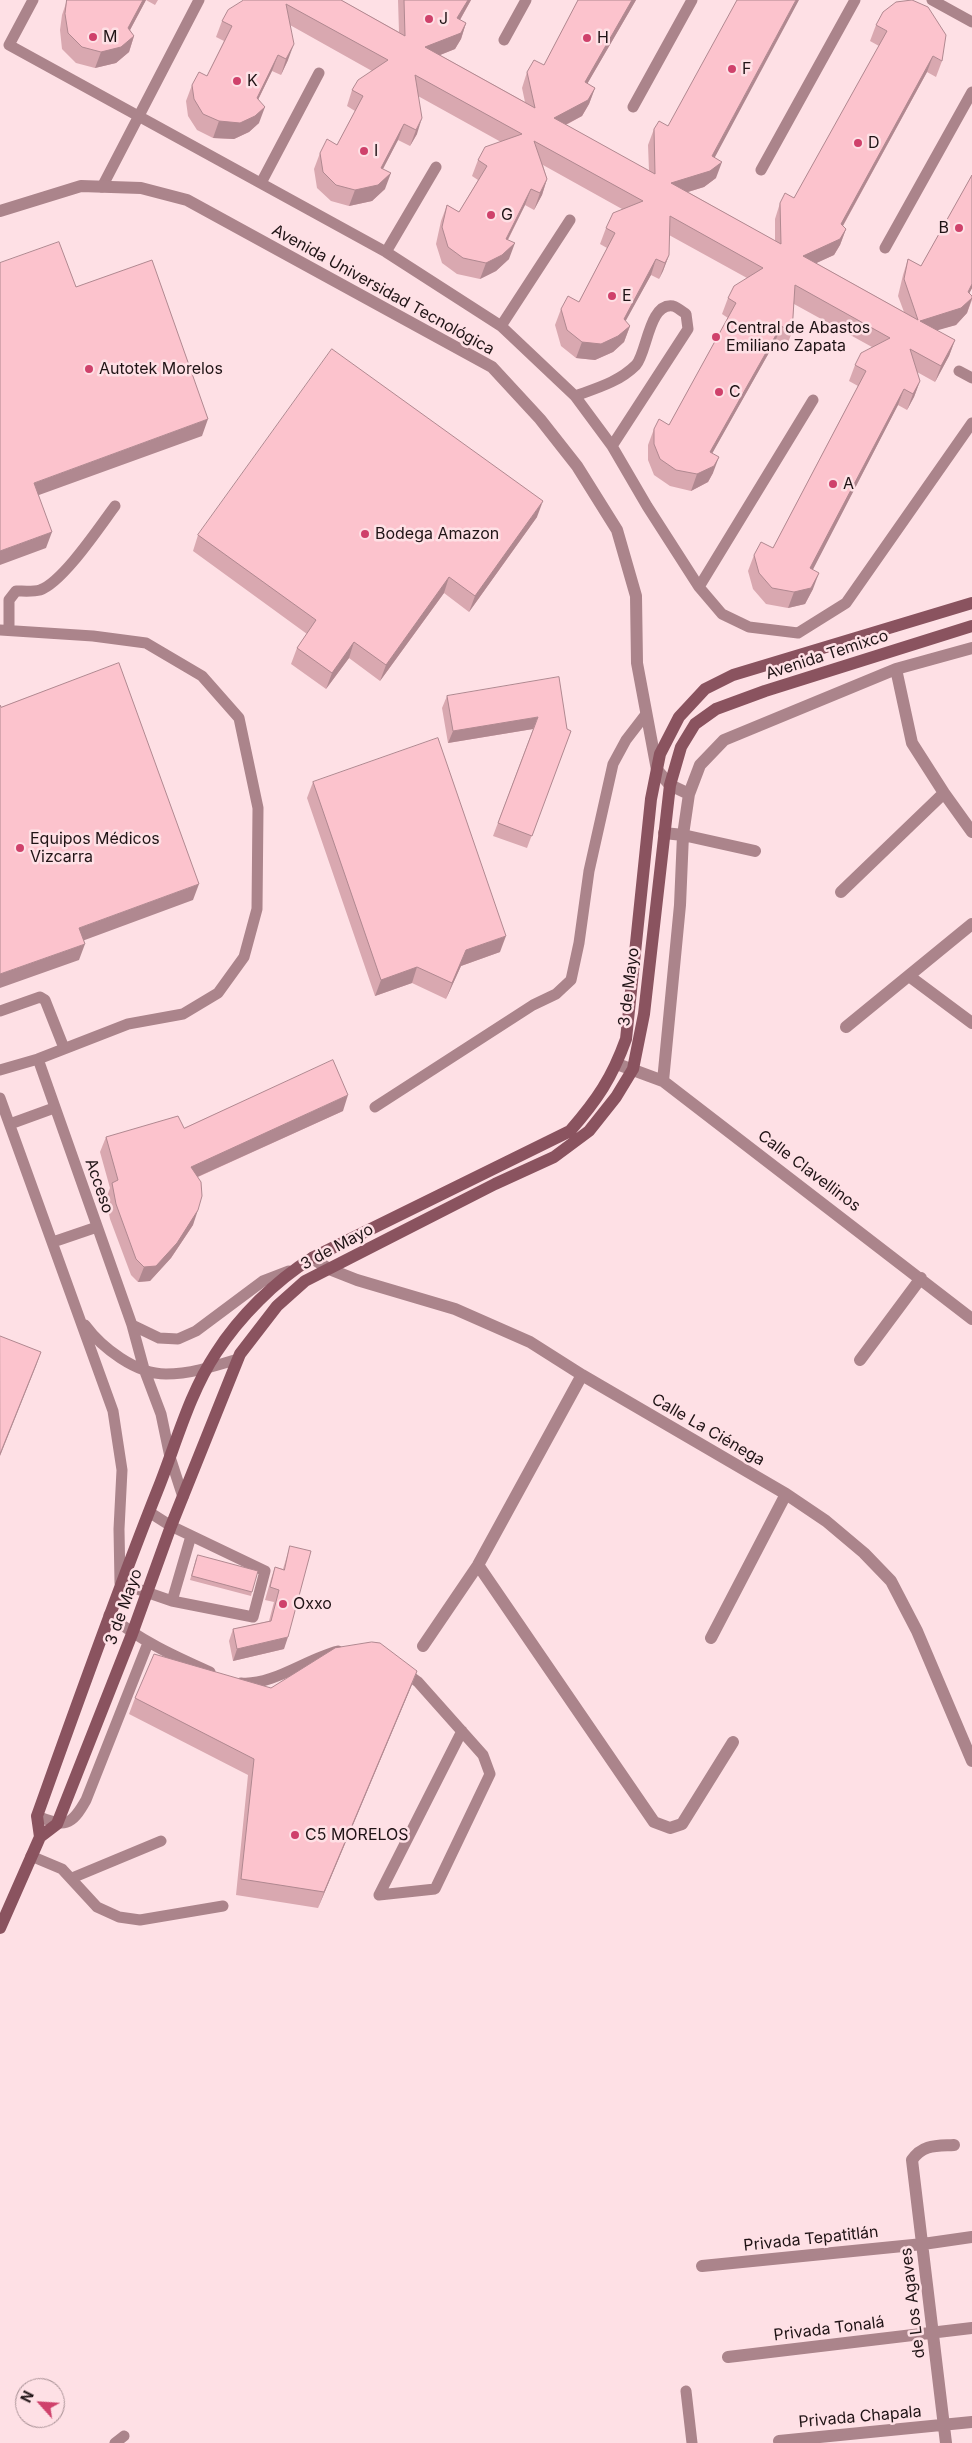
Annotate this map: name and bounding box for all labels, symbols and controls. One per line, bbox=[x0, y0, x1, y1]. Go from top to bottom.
place label: J bbox=[439, 9, 448, 29]
marker: J bbox=[423, 13, 435, 25]
place label: M bbox=[103, 27, 117, 47]
place label: H bbox=[597, 28, 609, 48]
marker: M bbox=[87, 31, 99, 43]
marker: H bbox=[581, 32, 593, 44]
place label: F bbox=[742, 59, 751, 79]
marker: F bbox=[726, 63, 738, 75]
place label: K bbox=[247, 71, 258, 91]
marker: K bbox=[231, 75, 243, 87]
place label: D bbox=[868, 133, 880, 153]
marker: D bbox=[852, 137, 864, 149]
place label: I bbox=[374, 141, 378, 161]
marker: I bbox=[358, 145, 370, 157]
place label: G bbox=[501, 205, 513, 225]
marker: G bbox=[485, 209, 497, 221]
place label: B bbox=[939, 218, 949, 238]
street label: Avenida Universidad Tecnológica bbox=[268, 221, 498, 359]
marker: B bbox=[953, 222, 965, 234]
place label: E bbox=[622, 286, 632, 306]
marker: E bbox=[606, 290, 618, 302]
place label: Central de Abastos Emiliano Zapata bbox=[726, 318, 870, 356]
marker: Central de Abastos Emiliano Zapata bbox=[710, 331, 722, 343]
place label: Autotek Morelos bbox=[99, 359, 223, 379]
marker: Autotek Morelos bbox=[83, 363, 95, 375]
place label: C bbox=[729, 382, 741, 402]
marker: C bbox=[713, 386, 725, 398]
place label: A bbox=[843, 474, 854, 494]
marker: A bbox=[827, 478, 839, 490]
place label: Bodega Amazon bbox=[375, 524, 499, 544]
marker: Bodega Amazon bbox=[359, 528, 371, 540]
street label: Avenida Temixco bbox=[763, 626, 891, 684]
place label: Equipos Médicos Vizcarra bbox=[30, 829, 160, 867]
marker: Equipos Médicos Vizcarra bbox=[14, 842, 26, 854]
street label: 3 de Mayo bbox=[615, 946, 643, 1028]
street label: Calle Clavellinos bbox=[754, 1126, 864, 1216]
street label: Acceso bbox=[81, 1156, 117, 1216]
street label: 3 de Mayo bbox=[297, 1220, 377, 1274]
street label: Calle La Ciénega bbox=[648, 1390, 768, 1470]
street label: 3 de Mayo bbox=[101, 1566, 147, 1648]
place label: Oxxo bbox=[293, 1594, 332, 1614]
marker: Oxxo bbox=[277, 1598, 289, 1610]
place label: C5 MORELOS bbox=[305, 1825, 409, 1845]
marker: C5 MORELOS bbox=[289, 1829, 301, 1841]
street label: Privada Tepatitlán bbox=[743, 2222, 879, 2256]
street label: de Los Agaves bbox=[897, 2247, 929, 2359]
street label: Privada Tonalá bbox=[772, 2313, 886, 2345]
north arrow bbox=[15, 2378, 65, 2428]
text: N bbox=[17, 2388, 37, 2405]
street label: Privada Chapala bbox=[798, 2402, 922, 2432]

